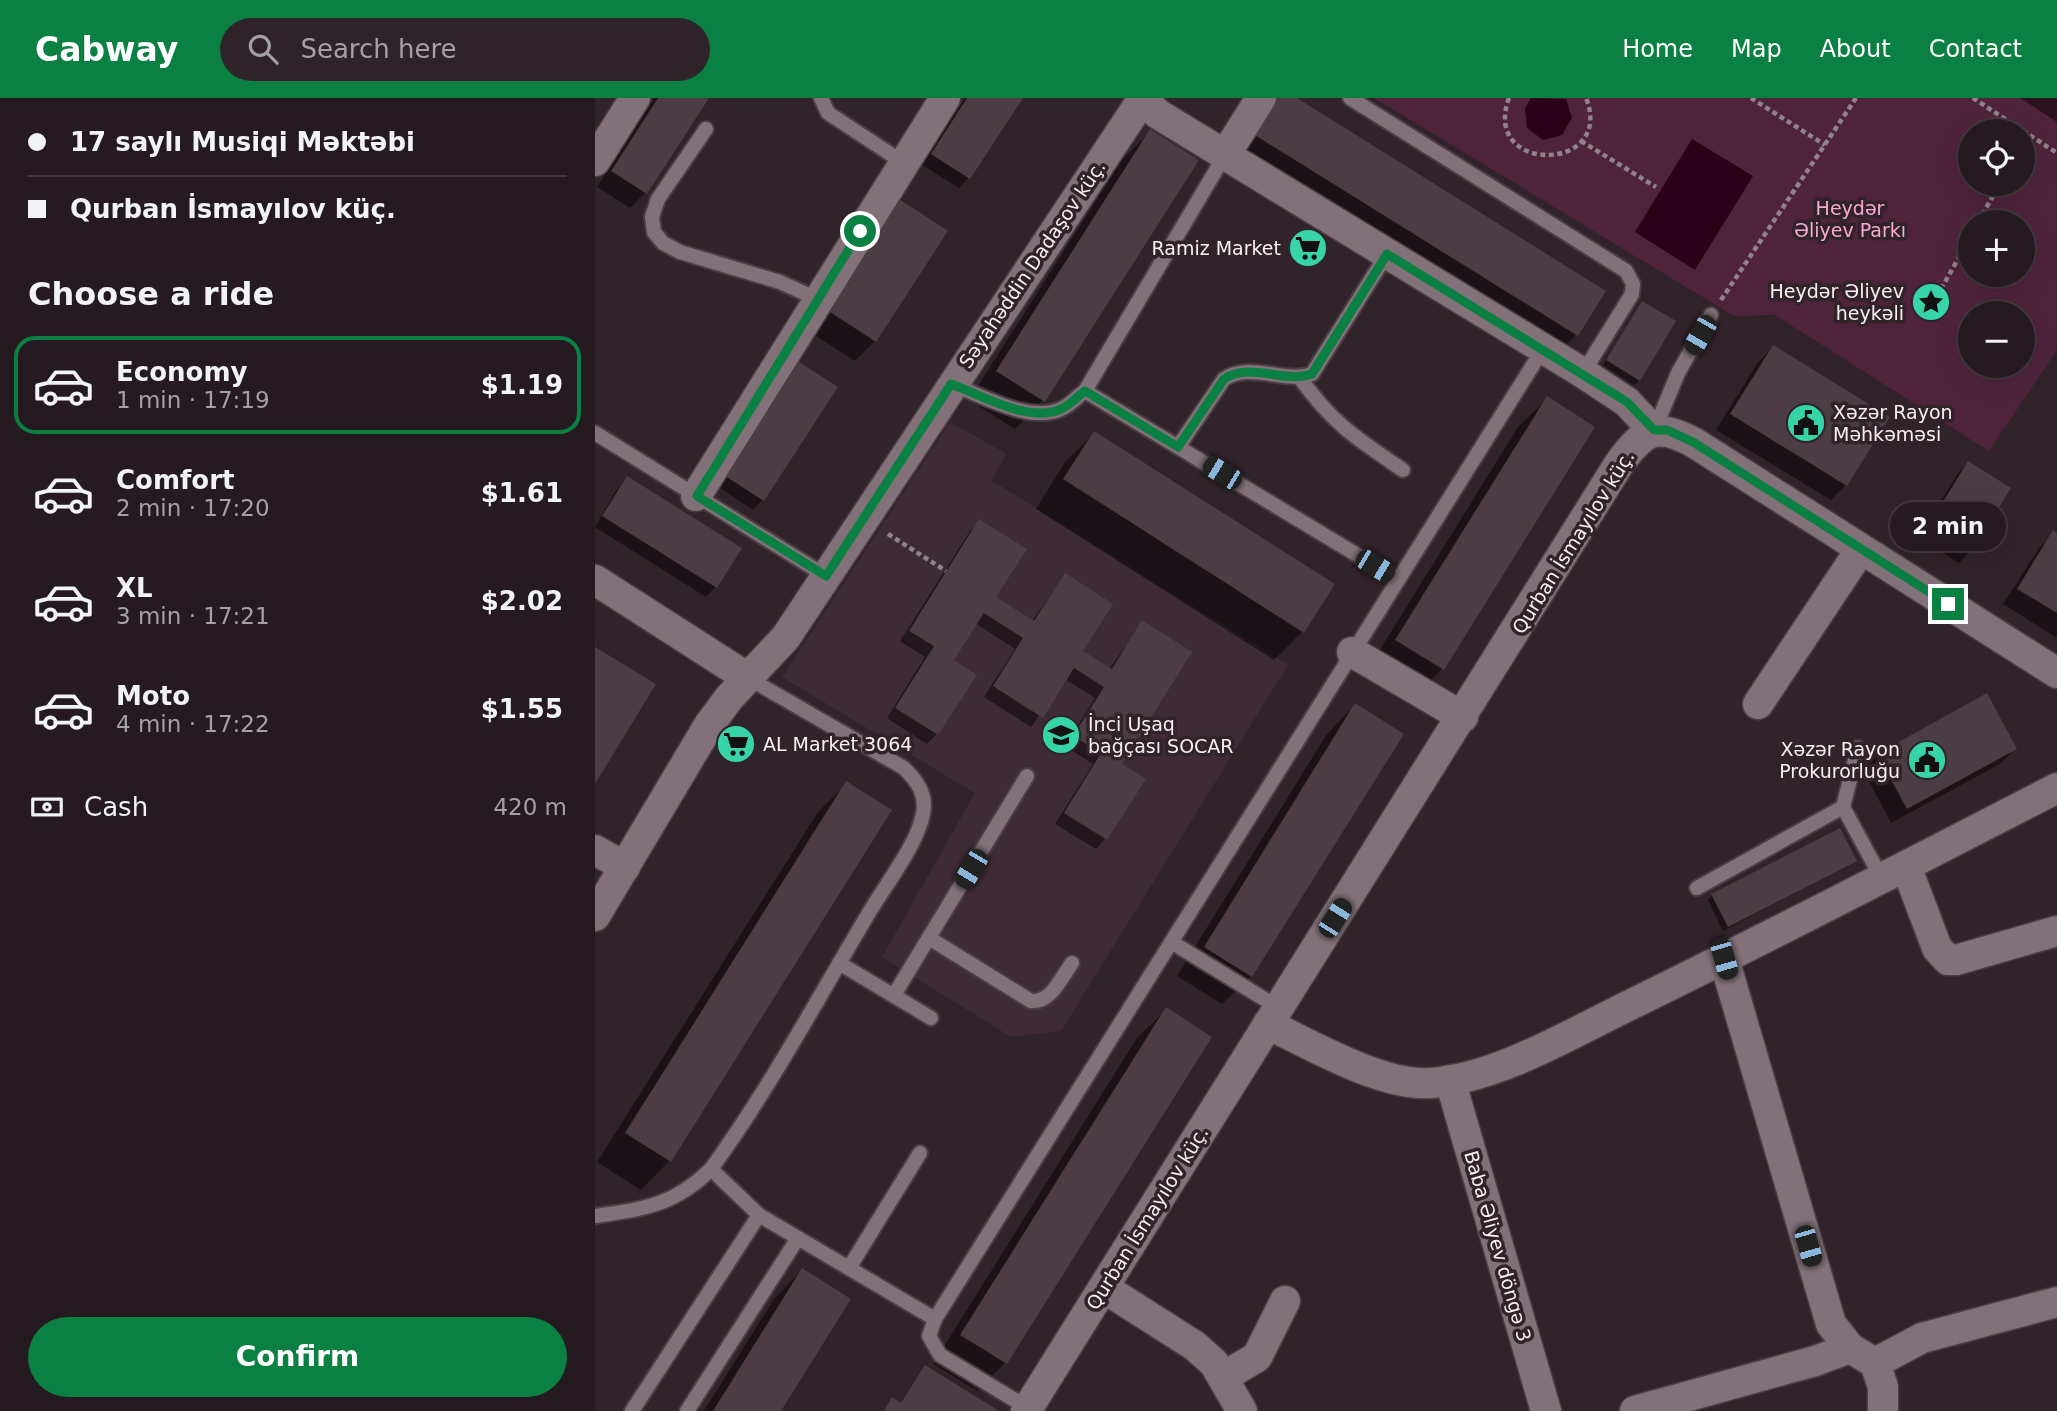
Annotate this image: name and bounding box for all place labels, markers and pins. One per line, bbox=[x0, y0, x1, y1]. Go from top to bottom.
supermarket icon: Ramiz Market bbox=[1287, 227, 1329, 269]
place label: Ramiz Market bbox=[1151, 237, 1281, 259]
place label: Heydər Əliyev heykəli bbox=[1769, 280, 1904, 324]
place icon: Heydər Əliyev heykəli bbox=[1910, 281, 1952, 323]
place label: Xəzər Rayon Məhkəməsi bbox=[1833, 401, 1953, 445]
public building icon: Xəzər Rayon Məhkəməsi bbox=[1785, 402, 1827, 444]
place label: İnci Uşaq bağçası SOCAR bbox=[1088, 713, 1234, 757]
school or university icon: İnci Uşaq bağçası SOCAR bbox=[1040, 714, 1082, 756]
supermarket icon: AL Market 3064 bbox=[715, 723, 757, 765]
place label: AL Market 3064 bbox=[763, 733, 912, 755]
place label: Xəzər Rayon Prokurorluğu bbox=[1779, 738, 1900, 782]
public building icon: Xəzər Rayon Prokurorluğu bbox=[1906, 739, 1948, 781]

